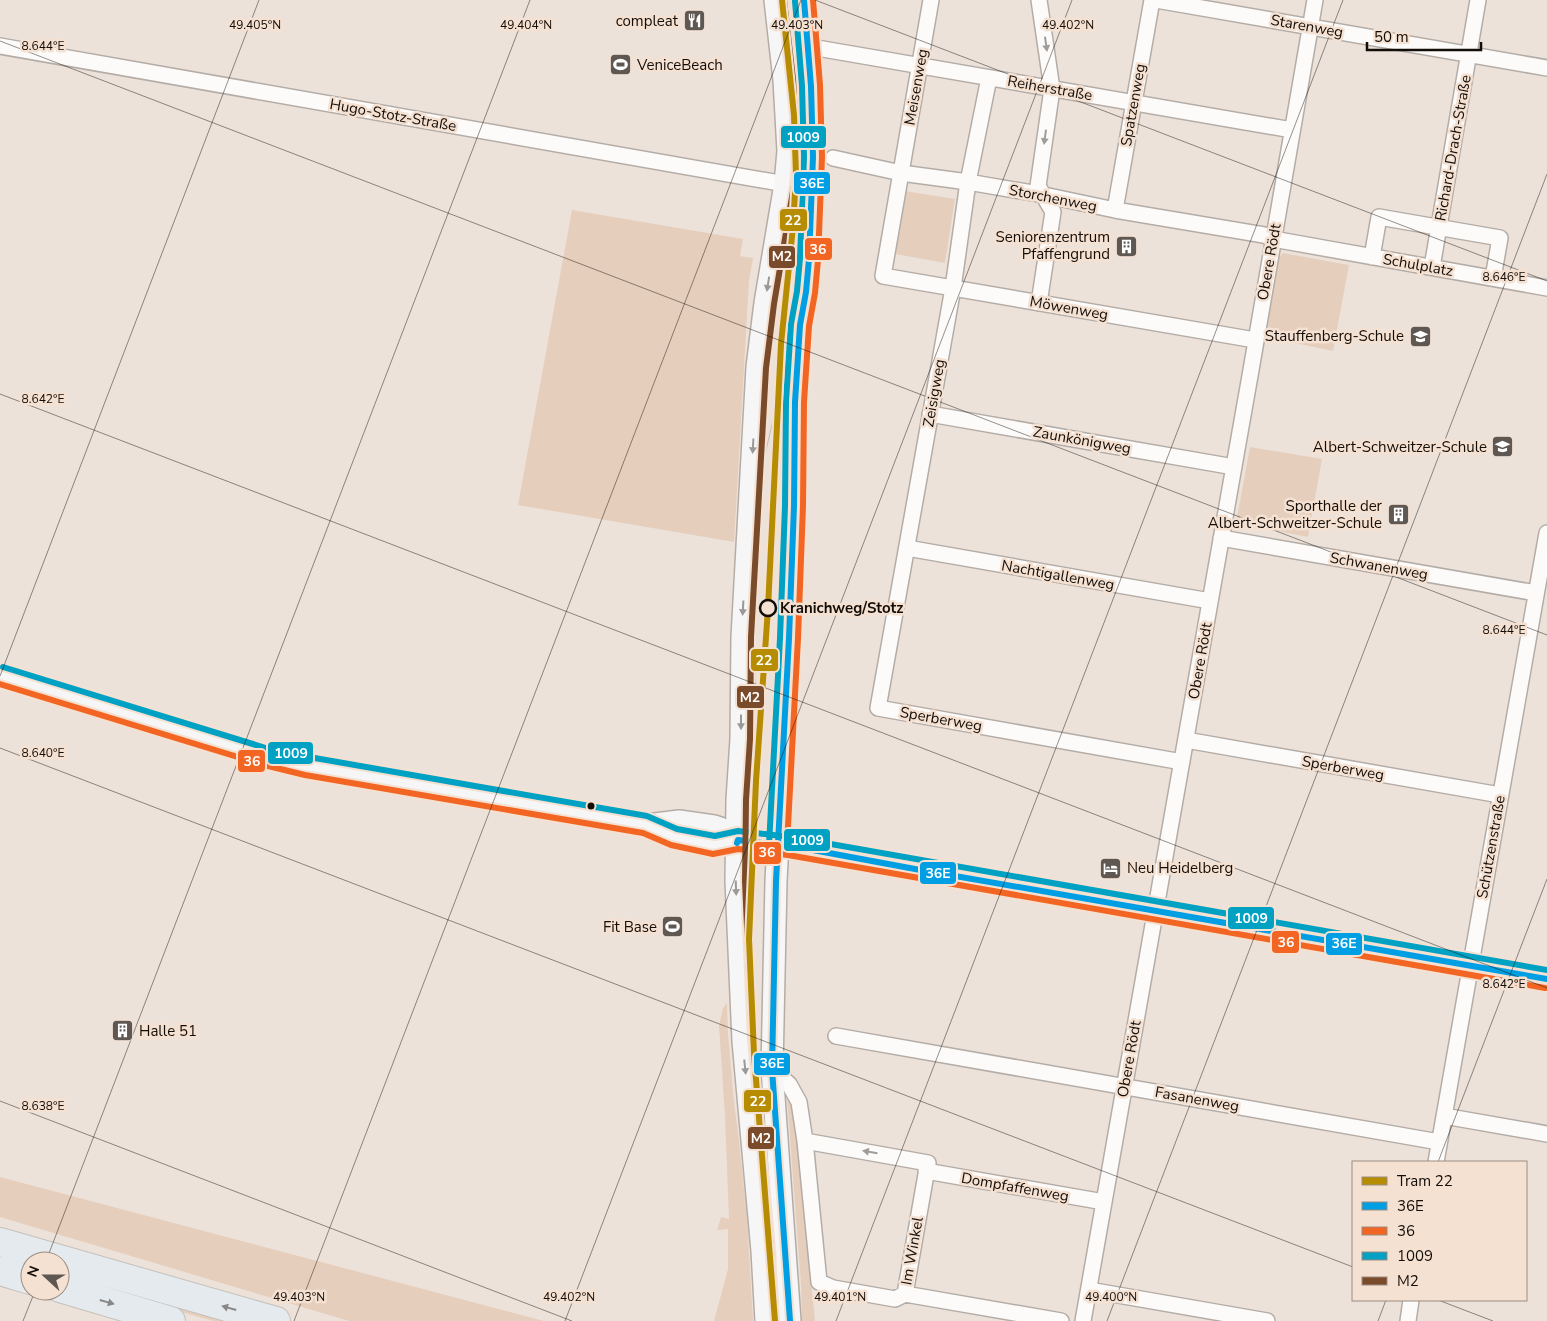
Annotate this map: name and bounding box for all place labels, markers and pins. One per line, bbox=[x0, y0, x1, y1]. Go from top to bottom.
restaurant icon: compleat bbox=[682, 9, 706, 33]
place label: compleat bbox=[616, 11, 679, 31]
sports icon: VeniceBeach bbox=[609, 53, 633, 77]
place label: VeniceBeach bbox=[636, 55, 723, 75]
place label: Seniorenzentrum Pfaffengrund bbox=[996, 227, 1110, 264]
building icon: Seniorenzentrum Pfaffengrund bbox=[1114, 234, 1138, 258]
school or university icon: Stauffenberg-Schule bbox=[1408, 324, 1432, 348]
place label: Stauffenberg-Schule bbox=[1265, 326, 1404, 346]
school or university icon: Albert-Schweitzer-Schule bbox=[1491, 435, 1515, 459]
place label: Albert-Schweitzer-Schule bbox=[1313, 437, 1487, 457]
place label: Sporthalle der Albert-Schweitzer-Schule bbox=[1208, 496, 1383, 533]
building icon: Sporthalle der Albert-Schweitzer-Schule bbox=[1386, 503, 1410, 527]
place label: Kranichweg/Stotz bbox=[780, 598, 903, 618]
marker: Kranichweg/Stotz bbox=[759, 599, 777, 617]
unlabelled marker bbox=[586, 801, 596, 811]
hotel icon: Neu Heidelberg bbox=[1099, 856, 1123, 880]
place label: Neu Heidelberg bbox=[1127, 858, 1233, 878]
sports icon: Fit Base bbox=[661, 915, 685, 939]
place label: Fit Base bbox=[603, 917, 657, 937]
building icon: Halle 51 bbox=[111, 1019, 135, 1043]
place label: Halle 51 bbox=[139, 1021, 197, 1041]

